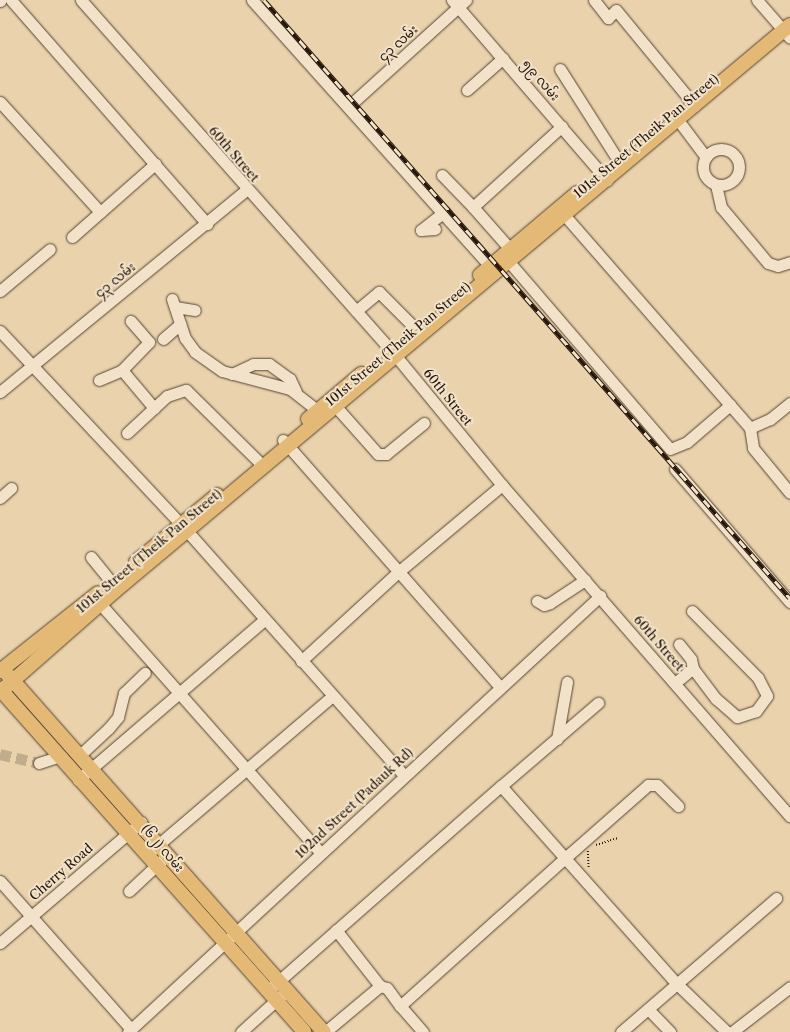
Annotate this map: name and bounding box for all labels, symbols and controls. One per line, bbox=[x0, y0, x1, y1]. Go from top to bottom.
street label: ၄၃ လမ်း bbox=[375, 21, 421, 65]
street label: ၅၉ လမ်း bbox=[519, 56, 563, 104]
street label: 101st Street (Theik Pan Street) bbox=[570, 71, 722, 201]
street label: 60th Street bbox=[206, 123, 262, 185]
street label: ၄၃ လမ်း bbox=[92, 259, 138, 301]
street label: 101st Street (Theik Pan Street) bbox=[322, 279, 474, 409]
street label: 60th Street bbox=[420, 365, 476, 429]
street label: 101st Street (Theik Pan Street) bbox=[73, 486, 225, 616]
street label: 60th Street bbox=[631, 612, 687, 674]
street label: 102nd Street (Padauk Rd) bbox=[292, 744, 416, 862]
street label: (၆၂) လမ်း bbox=[139, 821, 187, 875]
street label: Cherry Road bbox=[26, 840, 96, 904]

